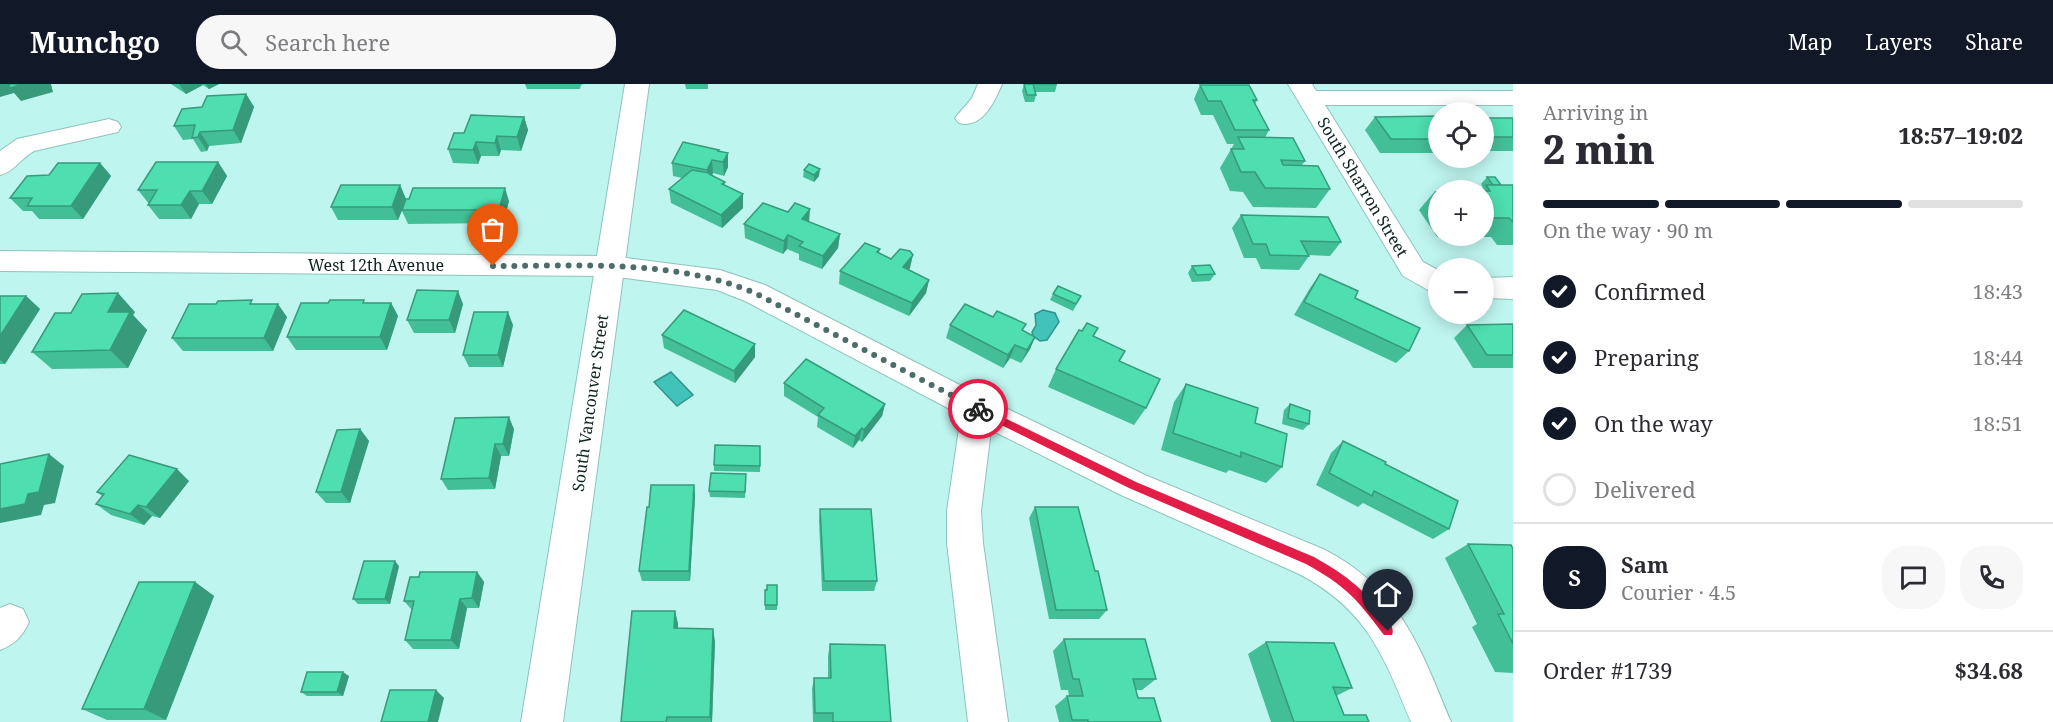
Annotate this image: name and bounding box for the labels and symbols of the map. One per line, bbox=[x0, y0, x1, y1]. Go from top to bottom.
street label: South Sharron Street bbox=[1313, 113, 1414, 261]
pin bbox=[467, 204, 518, 266]
street label: West 12th Avenue bbox=[308, 254, 444, 276]
street label: South Vancouver Street bbox=[567, 313, 613, 493]
courier bbox=[948, 379, 1008, 439]
pin bbox=[1362, 569, 1413, 631]

